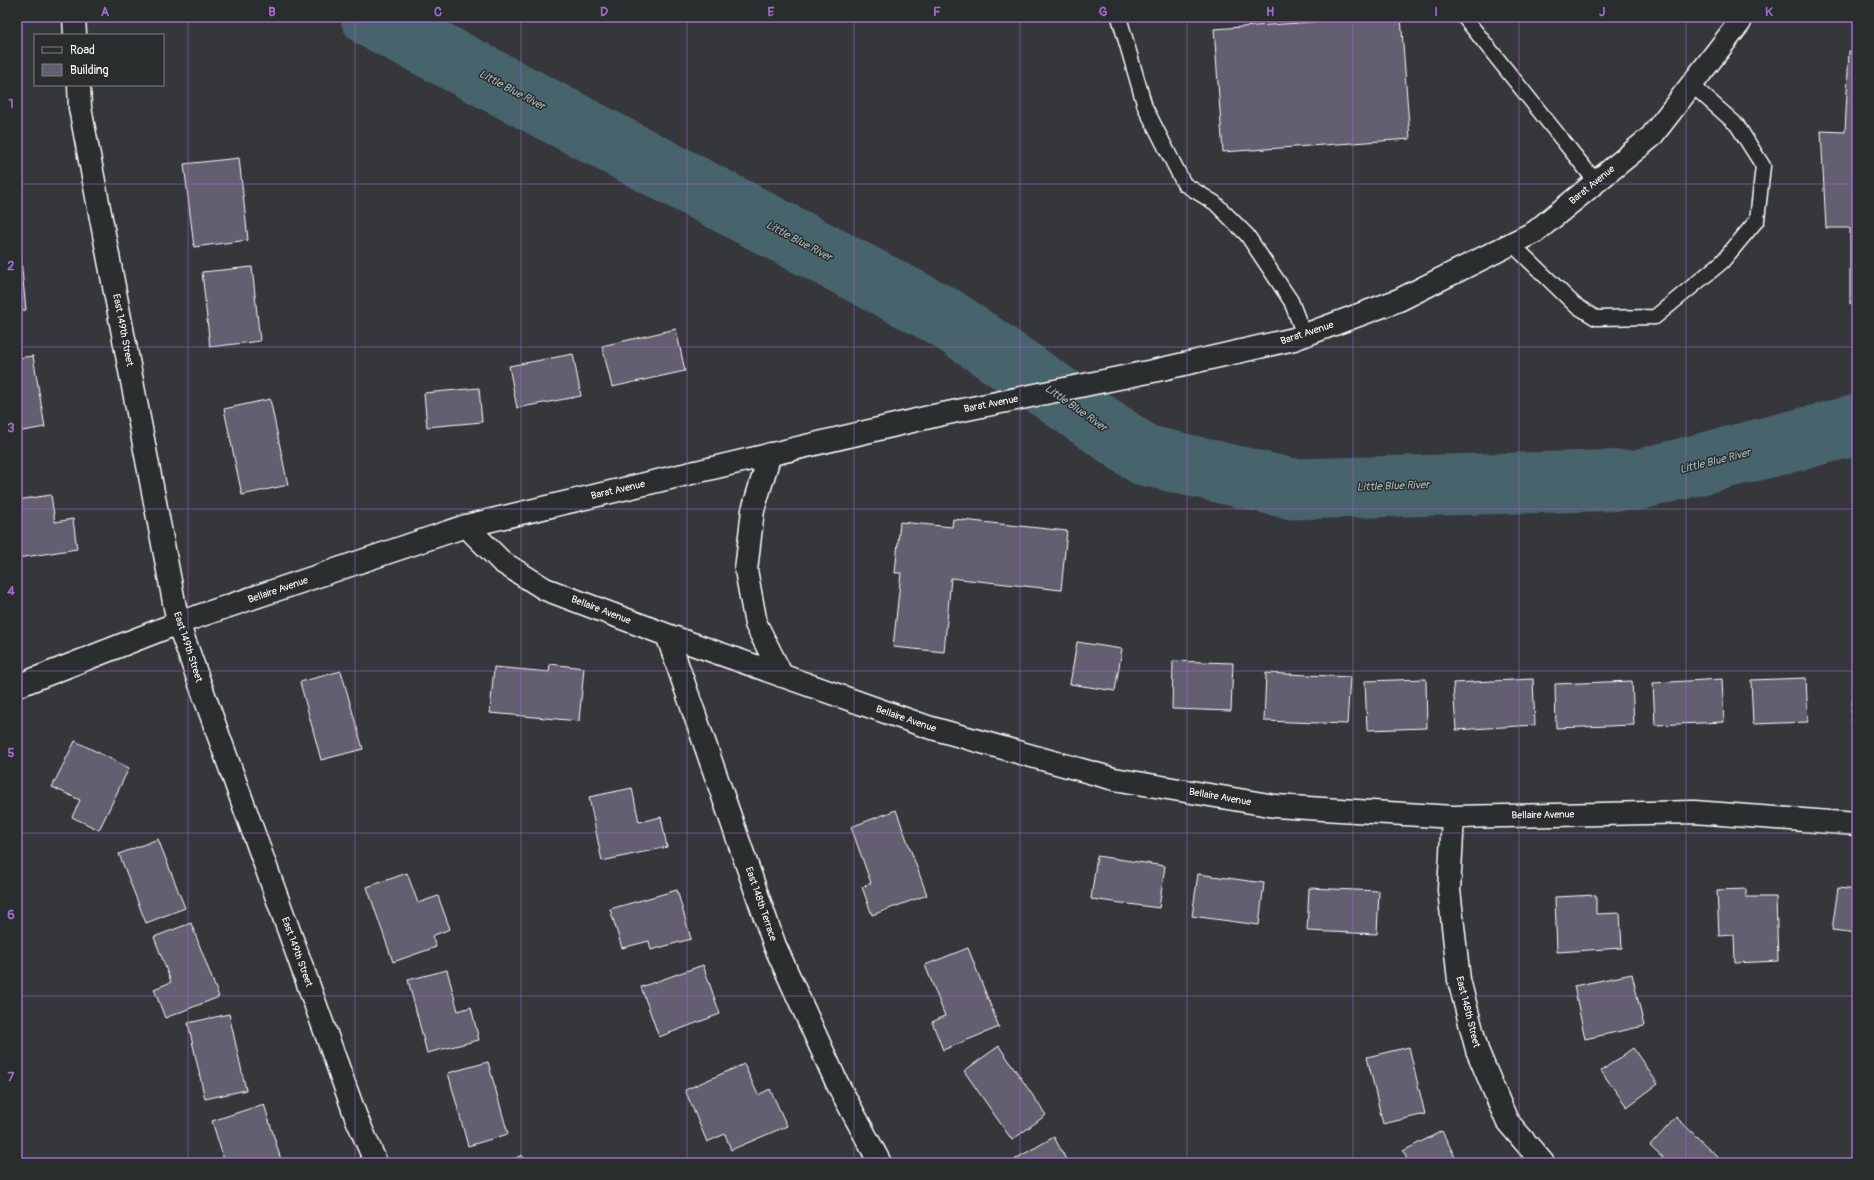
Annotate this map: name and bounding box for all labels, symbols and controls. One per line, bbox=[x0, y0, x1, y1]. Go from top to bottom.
text: A bbox=[101, 4, 110, 20]
text: B bbox=[268, 4, 276, 20]
text: C bbox=[434, 4, 442, 20]
text: D bbox=[600, 4, 608, 20]
text: E bbox=[768, 4, 775, 20]
text: F bbox=[933, 4, 941, 20]
text: G bbox=[1099, 4, 1108, 20]
text: H bbox=[1266, 4, 1274, 20]
text: I bbox=[1434, 4, 1438, 20]
text: J bbox=[1599, 4, 1605, 20]
text: K bbox=[1765, 4, 1773, 20]
legend bbox=[34, 34, 164, 86]
text: Road bbox=[70, 43, 95, 58]
text: Building bbox=[70, 63, 109, 78]
water label: Little Blue River bbox=[477, 67, 549, 114]
text: 1 bbox=[8, 96, 14, 112]
street label: Barat Avenue bbox=[1567, 163, 1617, 207]
water label: Little Blue River bbox=[764, 218, 836, 265]
text: 2 bbox=[7, 258, 15, 274]
street label: East 149th Street bbox=[110, 293, 136, 368]
street label: Barat Avenue bbox=[1279, 319, 1335, 347]
water label: Little Blue River bbox=[1043, 382, 1111, 435]
street label: Barat Avenue bbox=[963, 393, 1019, 415]
text: 3 bbox=[7, 420, 15, 436]
water label: Little Blue River bbox=[1678, 445, 1754, 476]
street label: Barat Avenue bbox=[590, 478, 646, 502]
water label: Little Blue River bbox=[1356, 478, 1432, 494]
street label: Bellaire Avenue bbox=[246, 574, 310, 606]
text: 4 bbox=[7, 583, 15, 599]
street label: Bellaire Avenue bbox=[569, 593, 633, 627]
street label: East 149th Street bbox=[171, 610, 205, 685]
street label: Bellaire Avenue bbox=[874, 703, 938, 735]
text: 5 bbox=[7, 745, 15, 761]
street label: Bellaire Avenue bbox=[1188, 786, 1252, 808]
street label: Bellaire Avenue bbox=[1511, 808, 1575, 822]
street label: East 148th Terrace bbox=[743, 865, 779, 943]
text: 6 bbox=[7, 907, 15, 923]
street label: East 149th Street bbox=[279, 915, 316, 989]
street label: East 148th Street bbox=[1453, 975, 1483, 1050]
text: 7 bbox=[8, 1069, 15, 1085]

